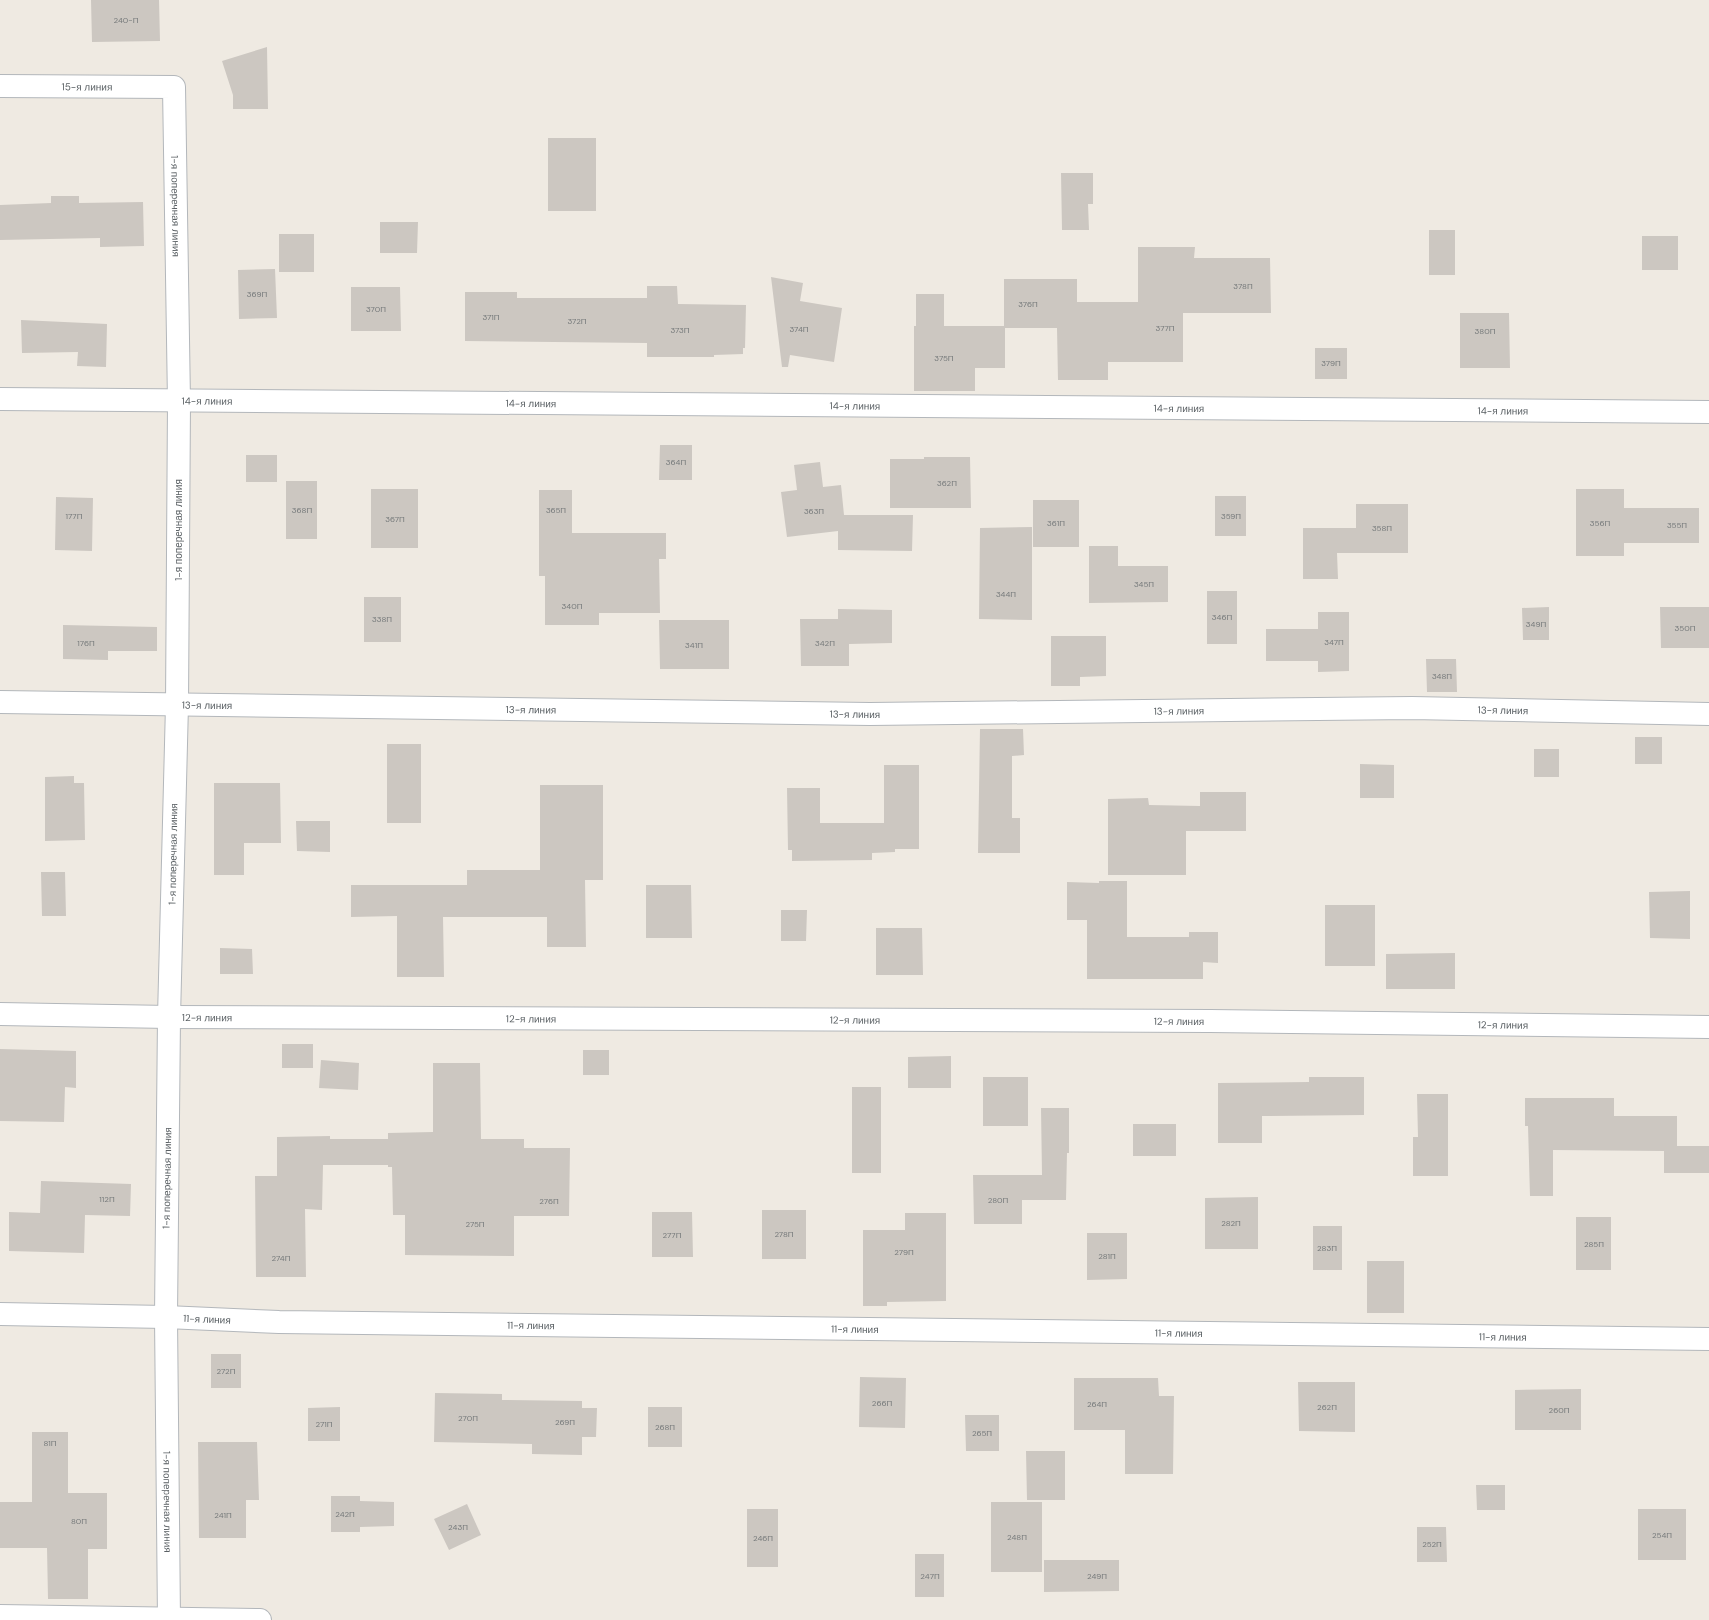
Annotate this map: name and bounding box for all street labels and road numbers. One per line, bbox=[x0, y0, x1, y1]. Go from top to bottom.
street label: 15-я линия bbox=[62, 80, 112, 93]
street label: 1-я поперечная линия bbox=[169, 155, 183, 257]
street label: 14-я линия bbox=[182, 394, 232, 407]
street label: 14-я линия bbox=[506, 396, 556, 410]
street label: 14-я линия bbox=[830, 399, 880, 412]
street label: 14-я линия bbox=[1154, 401, 1204, 415]
street label: 14-я линия bbox=[1478, 404, 1528, 417]
street label: 1-я поперечная линия bbox=[172, 479, 185, 581]
street label: 13-я линия bbox=[182, 698, 232, 712]
street label: 13-я линия bbox=[506, 702, 556, 716]
street label: 13-я линия bbox=[1477, 703, 1528, 717]
street label: 13-я линия bbox=[1154, 704, 1204, 717]
street label: 13-я линия bbox=[830, 707, 880, 721]
street label: 1-я поперечная линия bbox=[166, 803, 180, 905]
street label: 12-я линия bbox=[182, 1011, 232, 1024]
street label: 12-я линия bbox=[506, 1012, 556, 1025]
street label: 12-я линия bbox=[830, 1013, 880, 1026]
street label: 12-я линия bbox=[1154, 1014, 1204, 1027]
street label: 12-я линия bbox=[1478, 1018, 1528, 1031]
street label: 1-я поперечная линия bbox=[160, 1127, 174, 1229]
street label: 11-я линия bbox=[183, 1311, 231, 1326]
street label: 11-я линия bbox=[507, 1318, 555, 1332]
street label: 11-я линия bbox=[831, 1322, 879, 1336]
street label: 11-я линия bbox=[1155, 1326, 1203, 1339]
street label: 11-я линия bbox=[1479, 1330, 1527, 1343]
street label: 1-я поперечная линия bbox=[161, 1451, 175, 1553]

